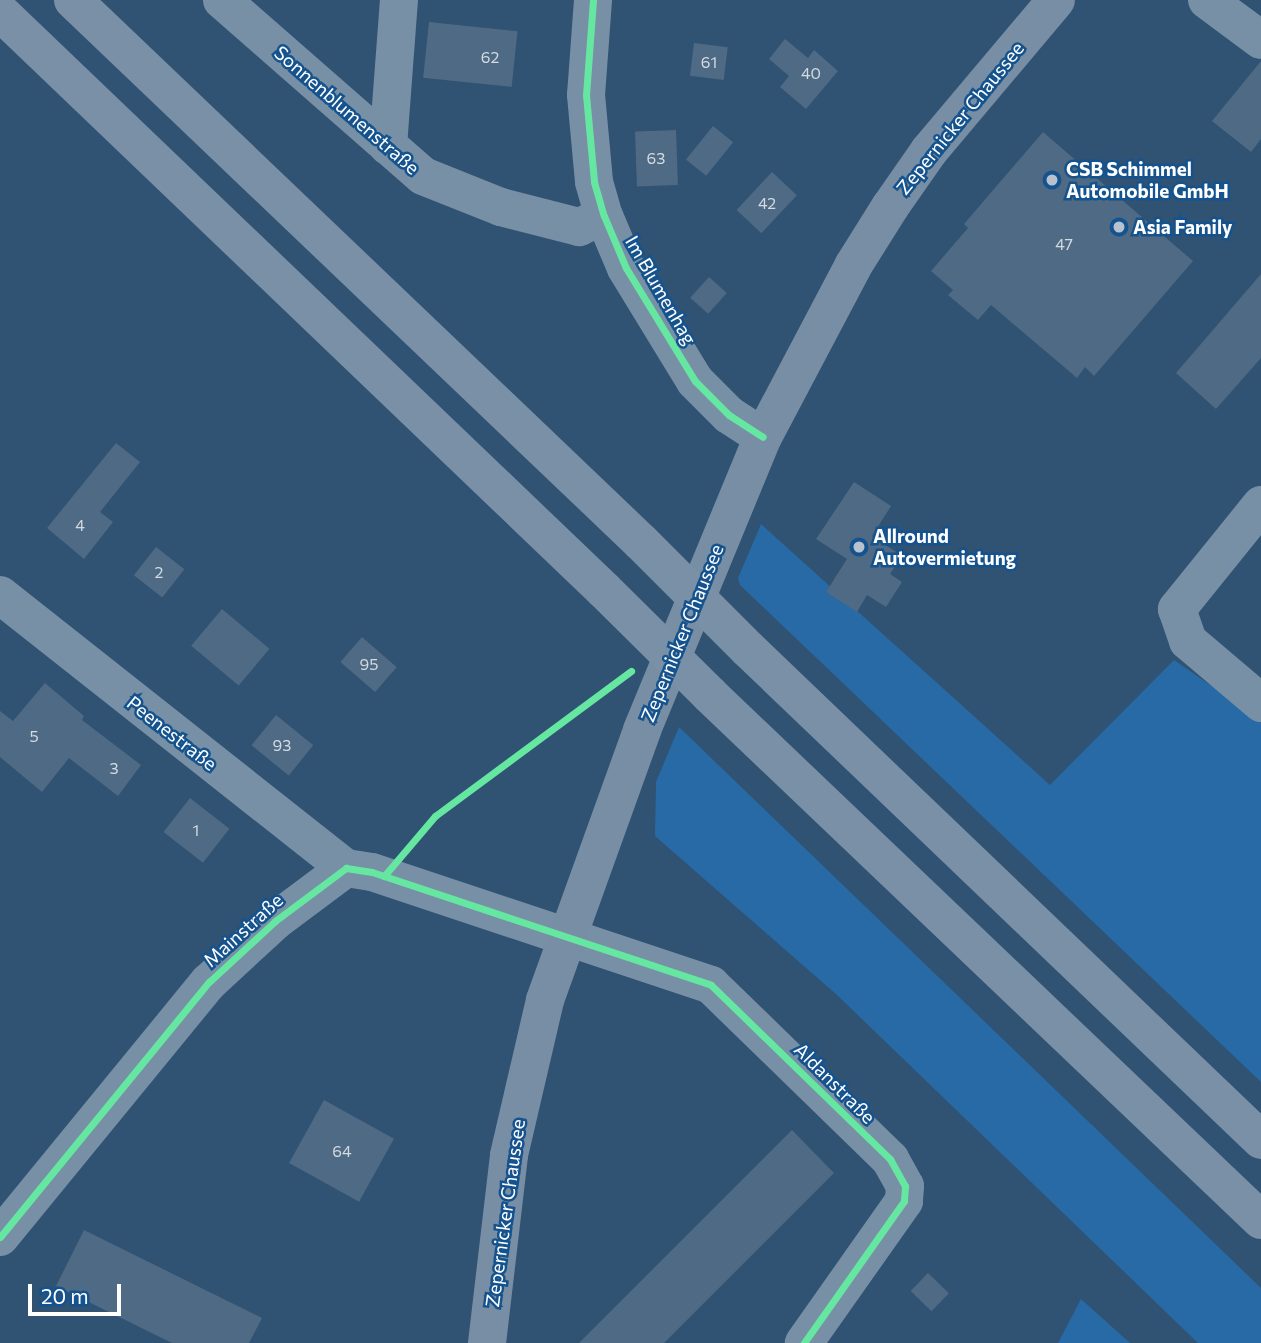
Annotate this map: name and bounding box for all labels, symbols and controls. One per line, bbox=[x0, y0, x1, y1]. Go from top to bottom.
street label: Zepernicker Chaussee bbox=[891, 37, 1029, 199]
street label: Sonnenblumenstraße bbox=[270, 41, 424, 179]
house number: 62 bbox=[481, 47, 499, 67]
house number: 61 bbox=[701, 52, 717, 72]
house number: 40 bbox=[801, 63, 821, 83]
house number: 63 bbox=[647, 148, 665, 168]
place label: CSB Schimmel Automobile GmbH bbox=[1066, 158, 1229, 202]
marker: CSB Schimmel Automobile GmbH bbox=[1044, 172, 1060, 188]
house number: 42 bbox=[758, 193, 776, 213]
place label: Asia Family bbox=[1133, 216, 1233, 238]
marker: Asia Family bbox=[1111, 219, 1127, 235]
street label: Im Blumenhag bbox=[621, 232, 701, 348]
house number: 47 bbox=[1055, 234, 1073, 254]
house number: 4 bbox=[75, 515, 85, 535]
place label: Allround Autovermietung bbox=[873, 525, 1016, 569]
marker: Allround Autovermietung bbox=[851, 539, 867, 555]
street label: Zepernicker Chaussee bbox=[636, 541, 728, 725]
house number: 2 bbox=[155, 562, 163, 582]
house number: 95 bbox=[360, 654, 378, 674]
street label: Peenestraße bbox=[123, 691, 221, 775]
house number: 5 bbox=[29, 726, 39, 746]
house number: 93 bbox=[273, 735, 291, 755]
house number: 3 bbox=[109, 758, 119, 778]
house number: 1 bbox=[193, 820, 199, 840]
street label: Mainstraße bbox=[199, 888, 287, 972]
street label: Aldanstraße bbox=[790, 1038, 880, 1128]
street label: Zepernicker Chaussee bbox=[481, 1117, 529, 1309]
house number: 64 bbox=[332, 1141, 352, 1161]
scale bar bbox=[32, 1270, 124, 1314]
text: 20 m bbox=[41, 1283, 89, 1308]

